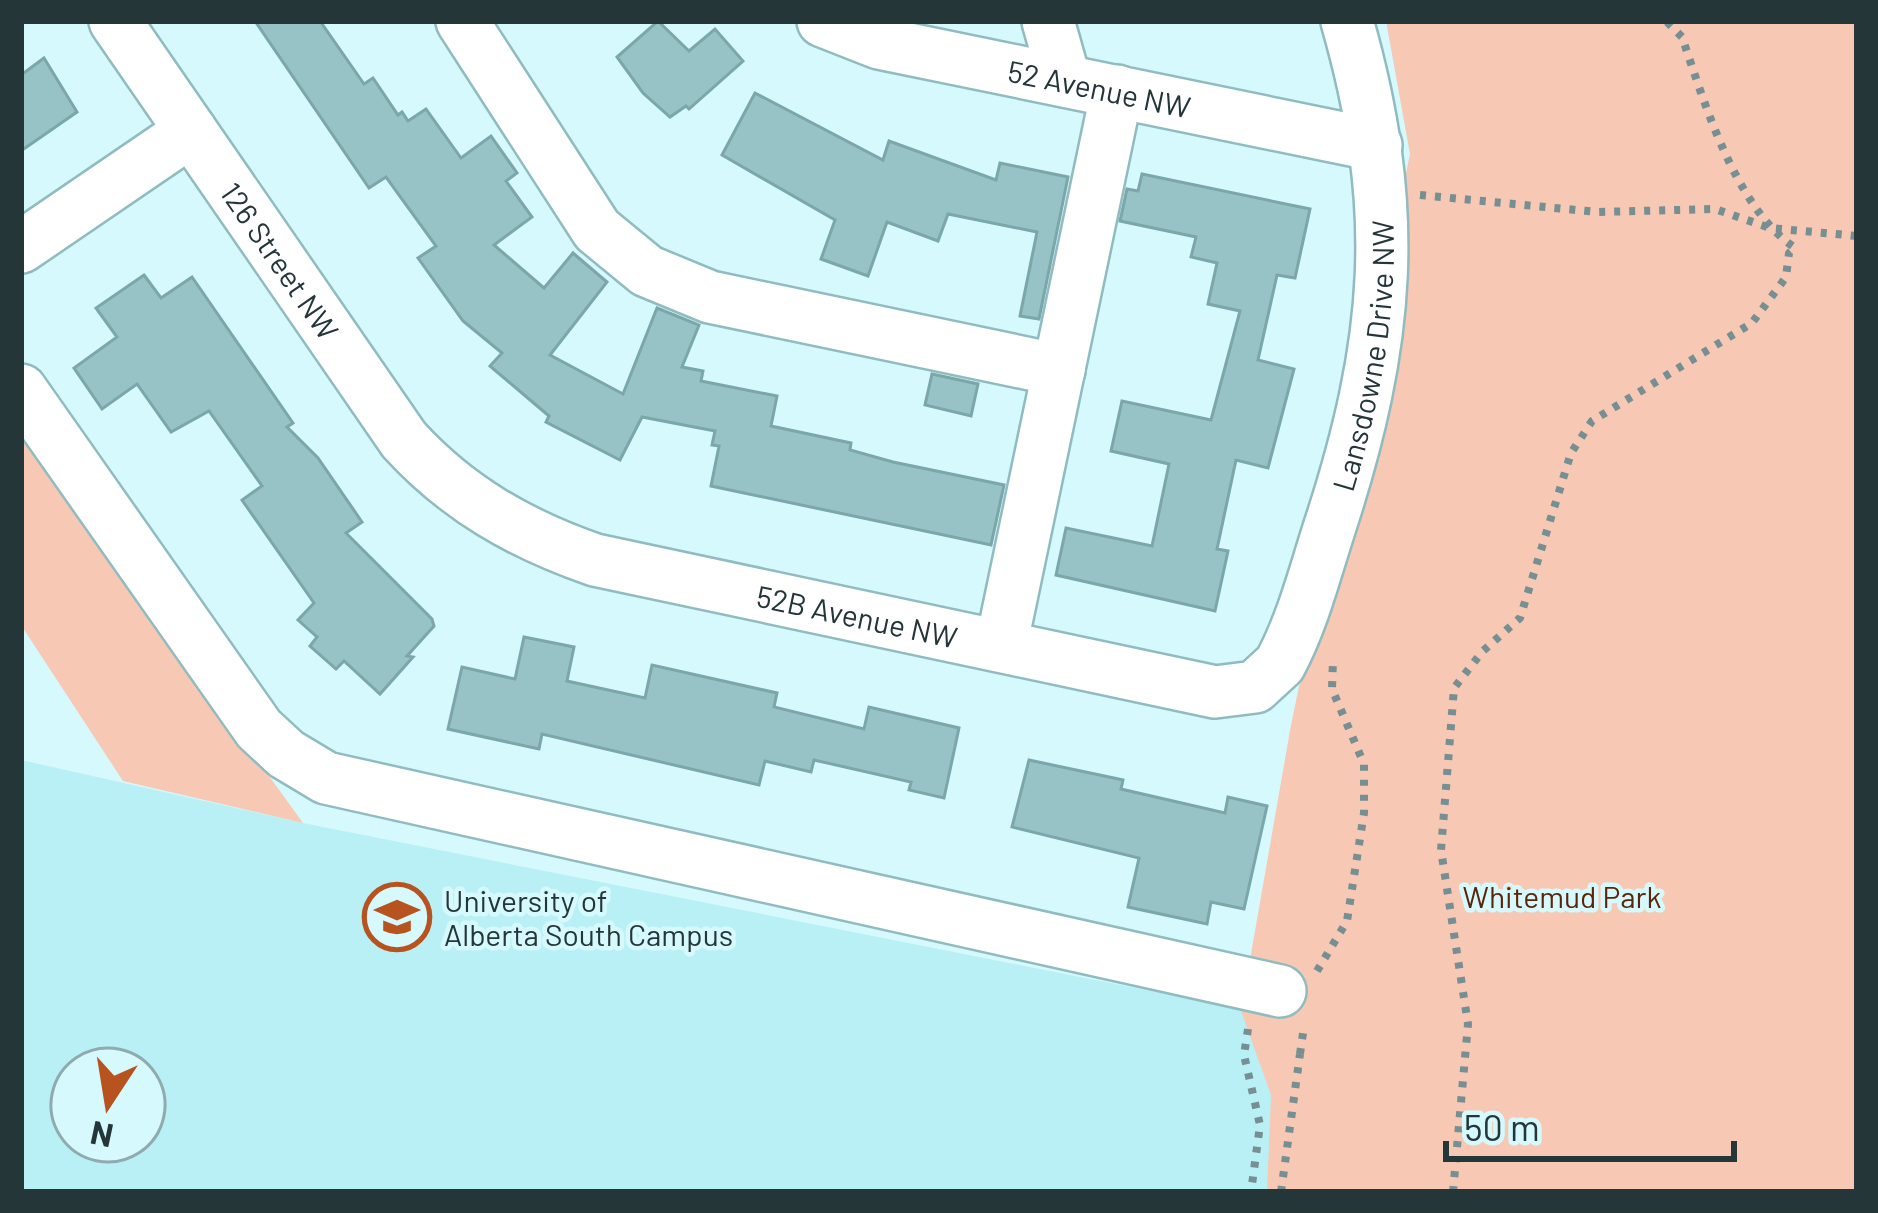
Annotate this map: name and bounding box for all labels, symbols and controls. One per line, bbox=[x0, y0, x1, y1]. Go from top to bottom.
street label: 52 Avenue NW bbox=[1005, 52, 1194, 124]
street label: 126 Street NW bbox=[214, 175, 347, 346]
street label: Lansdowne Drive NW bbox=[1324, 220, 1400, 495]
street label: 52B Avenue NW bbox=[753, 577, 961, 655]
park label: Whitemud Park bbox=[1463, 878, 1661, 914]
school or university icon: University of Alberta South Campus bbox=[362, 882, 432, 952]
place label: University of Alberta South Campus bbox=[444, 882, 733, 952]
north arrow bbox=[48, 1045, 168, 1165]
scale bar bbox=[1446, 1087, 1734, 1161]
text: 50 m bbox=[1464, 1105, 1540, 1148]
text: N bbox=[87, 1113, 116, 1157]

